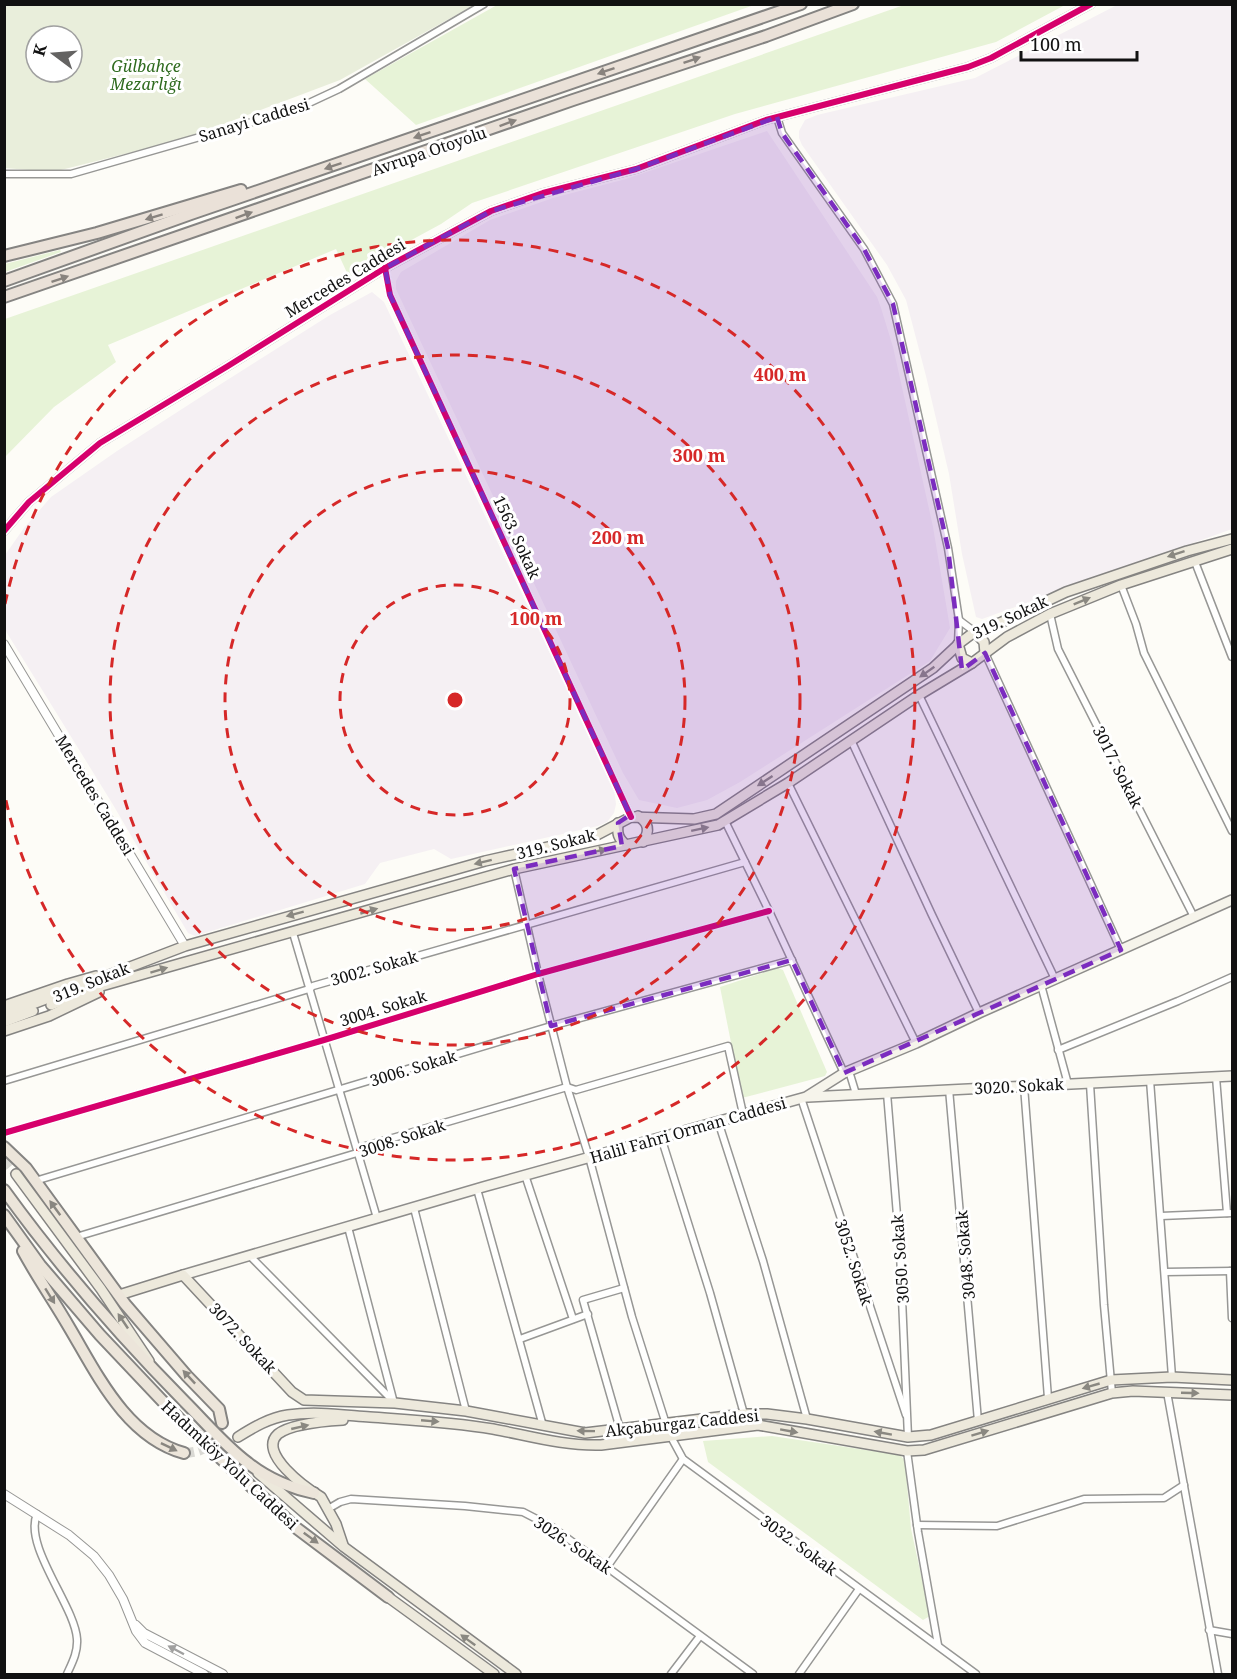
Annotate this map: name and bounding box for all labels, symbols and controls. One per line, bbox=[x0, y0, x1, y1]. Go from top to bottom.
north arrow bbox=[24, 24, 84, 84]
scale bar bbox=[1021, 24, 1136, 62]
text: 100 m bbox=[1030, 32, 1082, 56]
text: K bbox=[27, 41, 52, 59]
park label: Gülbahçe Mezarlığı bbox=[109, 55, 182, 95]
one-way arrow bbox=[683, 55, 701, 65]
one-way arrow bbox=[597, 67, 615, 76]
street label: Sanayi Caddesi bbox=[196, 93, 312, 147]
one-way arrow bbox=[499, 118, 517, 128]
street label: Avrupa Otoyolu bbox=[369, 121, 489, 181]
one-way arrow bbox=[413, 131, 431, 141]
one-way arrow bbox=[324, 161, 342, 171]
one-way arrow bbox=[235, 210, 253, 220]
one-way arrow bbox=[145, 212, 163, 222]
street label: Mercedes Caddesi bbox=[281, 233, 409, 323]
one-way arrow bbox=[51, 273, 69, 283]
text: 400 m bbox=[754, 362, 807, 386]
text: 300 m bbox=[673, 443, 726, 467]
street label: 1563. Sokak bbox=[488, 492, 546, 583]
text: 200 m bbox=[592, 525, 645, 549]
one-way arrow bbox=[1167, 550, 1185, 560]
street label: 319. Sokak bbox=[969, 590, 1052, 644]
one-way arrow bbox=[1073, 596, 1091, 605]
text: 100 m bbox=[510, 606, 563, 630]
one-way arrow bbox=[919, 666, 935, 678]
centre of rings bbox=[445, 690, 465, 710]
street label: 3017. Sokak bbox=[1088, 722, 1148, 812]
street label: Mercedes Caddesi bbox=[50, 731, 140, 859]
one-way arrow bbox=[757, 776, 773, 787]
street label: 319. Sokak bbox=[514, 823, 598, 864]
one-way arrow bbox=[691, 824, 710, 833]
one-way arrow bbox=[589, 846, 608, 855]
one-way arrow bbox=[474, 858, 492, 868]
one-way arrow bbox=[360, 906, 378, 915]
one-way arrow bbox=[286, 909, 304, 919]
street label: 3002. Sokak bbox=[328, 945, 421, 991]
street label: 319. Sokak bbox=[49, 956, 133, 1007]
one-way arrow bbox=[150, 965, 168, 974]
street label: 3004. Sokak bbox=[337, 984, 430, 1032]
street label: 3006. Sokak bbox=[367, 1044, 460, 1092]
street label: 3020. Sokak bbox=[974, 1073, 1065, 1099]
street label: Halil Fahri Orman Caddesi bbox=[587, 1091, 789, 1169]
street label: 3008. Sokak bbox=[356, 1113, 449, 1162]
one-way arrow bbox=[49, 1201, 61, 1217]
street label: 3048. Sokak bbox=[950, 1209, 980, 1301]
street label: 3050. Sokak bbox=[886, 1213, 914, 1304]
street label: 3052. Sokak bbox=[830, 1216, 879, 1309]
one-way arrow bbox=[44, 1288, 55, 1304]
street label: 3072. Sokak bbox=[204, 1298, 282, 1379]
one-way arrow bbox=[117, 1314, 129, 1330]
one-way arrow bbox=[182, 1370, 196, 1385]
one-way arrow bbox=[1082, 1381, 1100, 1391]
one-way arrow bbox=[1181, 1389, 1200, 1398]
street label: Hadımköy Yolu Caddesi bbox=[157, 1396, 303, 1534]
street label: Akçaburgaz Caddesi bbox=[604, 1404, 760, 1442]
one-way arrow bbox=[421, 1416, 440, 1426]
one-way arrow bbox=[290, 1421, 309, 1431]
one-way arrow bbox=[576, 1426, 595, 1436]
one-way arrow bbox=[780, 1427, 799, 1436]
one-way arrow bbox=[873, 1428, 892, 1437]
one-way arrow bbox=[971, 1428, 989, 1437]
one-way arrow bbox=[160, 1442, 177, 1452]
street label: 3032. Sokak bbox=[756, 1510, 842, 1581]
street label: 3026. Sokak bbox=[530, 1511, 617, 1580]
one-way arrow bbox=[303, 1532, 319, 1544]
one-way arrow bbox=[461, 1634, 477, 1646]
one-way arrow bbox=[167, 1645, 184, 1655]

